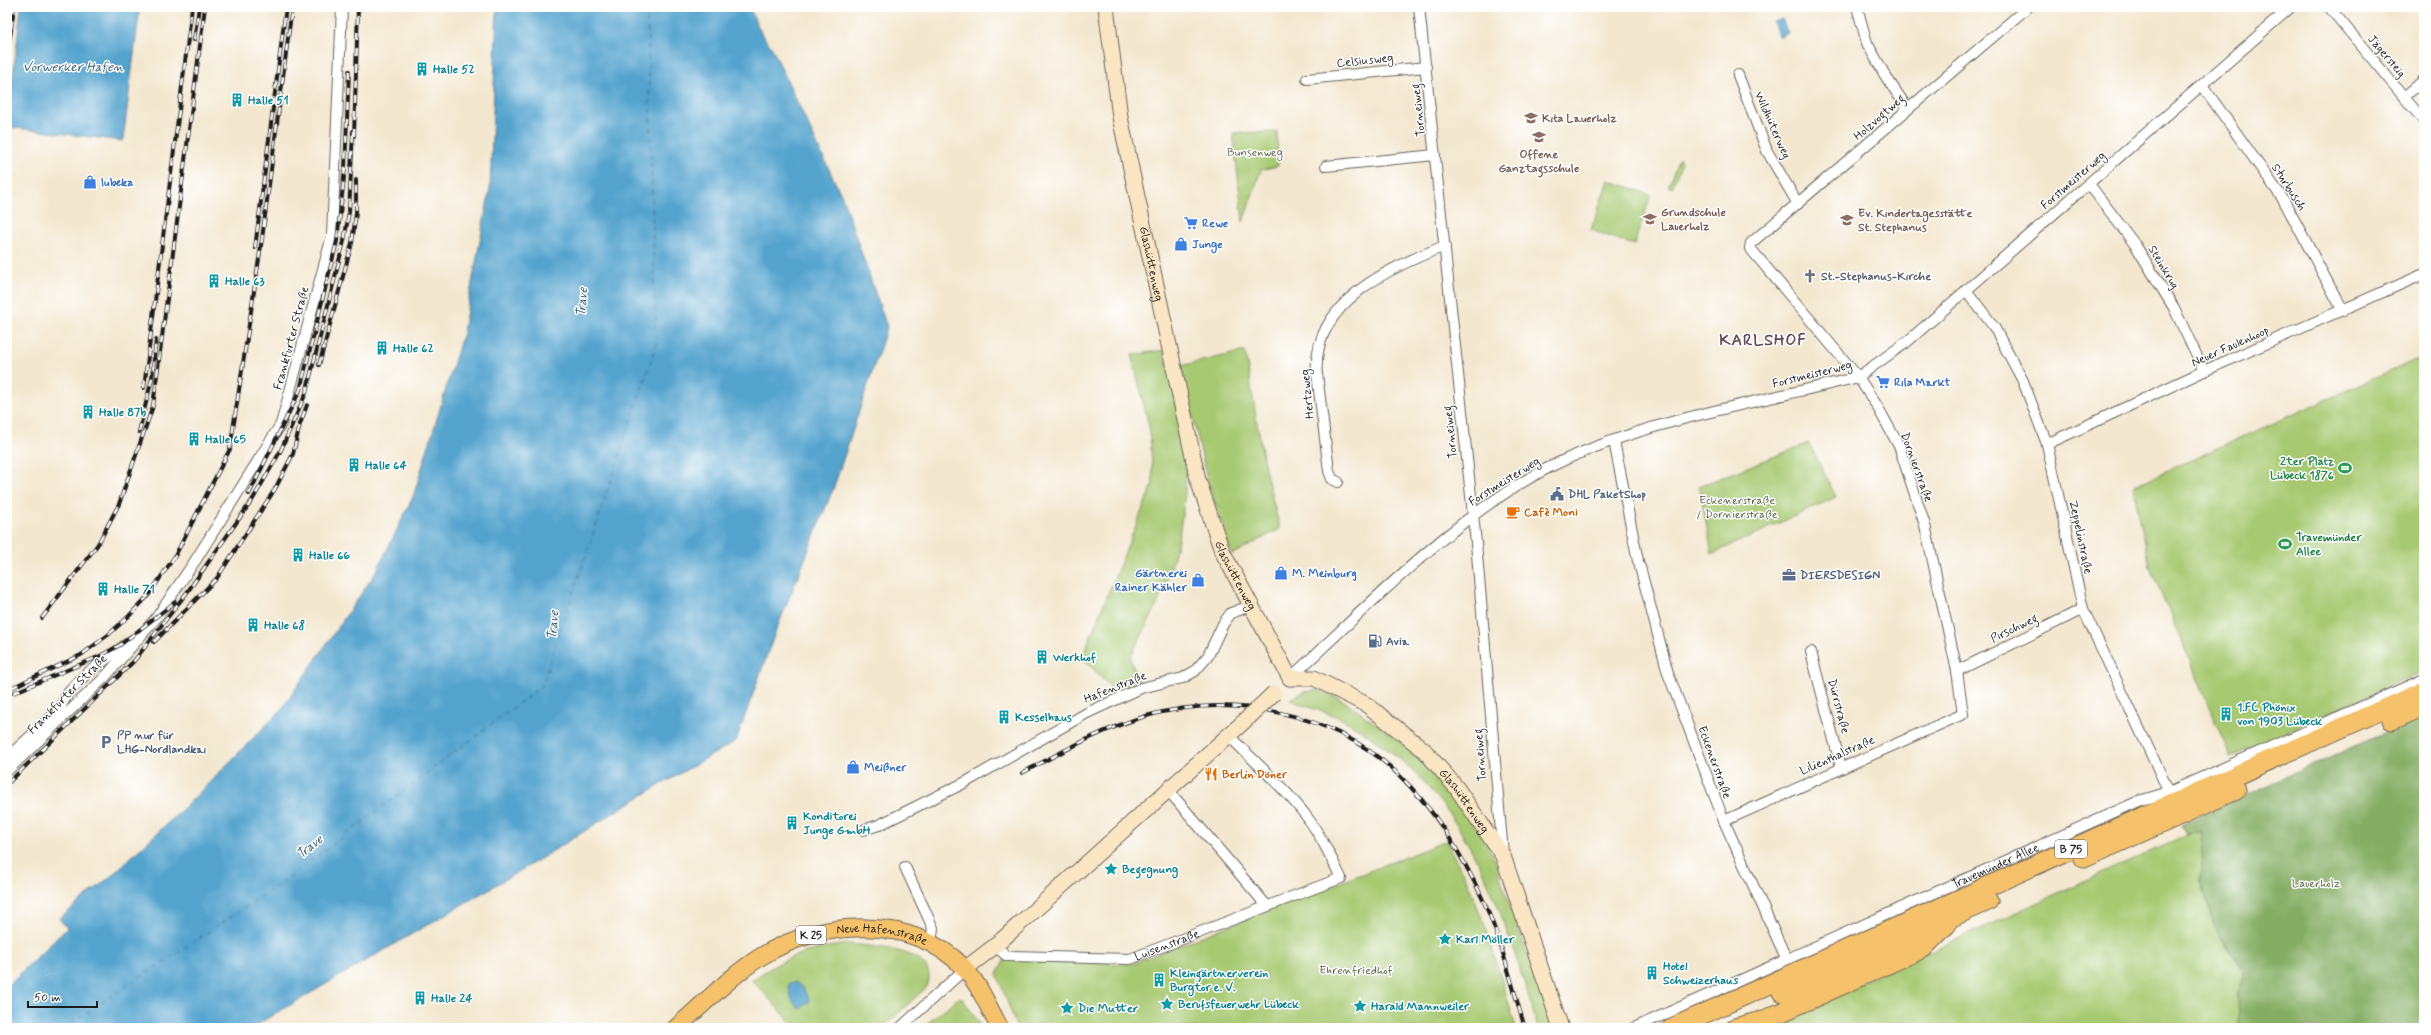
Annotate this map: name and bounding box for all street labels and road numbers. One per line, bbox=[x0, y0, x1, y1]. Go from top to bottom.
street label: Jägersteig bbox=[2364, 32, 2409, 81]
street label: Celsiusweg bbox=[1336, 50, 1394, 72]
street label: Torneiweg bbox=[1408, 82, 1431, 137]
street label: Wildhüterweg bbox=[1750, 89, 1794, 162]
street label: Holzvogtweg bbox=[1851, 91, 1910, 145]
street label: Forstmeisterweg bbox=[2038, 148, 2110, 213]
street label: Sturbusch bbox=[2267, 161, 2309, 214]
street label: Glashüttenweg bbox=[1135, 225, 1166, 303]
street label: Steinkrug bbox=[2144, 243, 2182, 292]
street label: Frankfurter Straße bbox=[270, 285, 313, 392]
street label: Neuer Faulenhoop bbox=[2189, 323, 2272, 371]
street label: Forstmeisterweg bbox=[1771, 357, 1854, 393]
street label: Hertzweg bbox=[1297, 368, 1319, 420]
street label: Torneiweg bbox=[1440, 404, 1463, 459]
street label: Dornierstraße bbox=[1896, 430, 1936, 504]
street label: Forstmeisterweg bbox=[1466, 454, 1543, 510]
street label: Zeppelinstraße bbox=[2064, 499, 2096, 576]
street label: Glashüttenweg bbox=[1210, 539, 1259, 613]
street label: Pirschweg bbox=[1988, 610, 2042, 648]
street label: Frankfurter Straße bbox=[24, 651, 111, 738]
street label: Hafenstraße bbox=[1082, 668, 1149, 708]
street label: Dürrstraße bbox=[1823, 677, 1853, 736]
street label: Eckenerstraße bbox=[1694, 724, 1735, 801]
street label: Torneiweg bbox=[1471, 727, 1492, 782]
street label: Lilienthalstraße bbox=[1797, 732, 1877, 780]
street label: Glashüttenweg bbox=[1435, 766, 1492, 837]
street label: Travemünder Allee bbox=[1949, 840, 2042, 893]
road number: B 75 bbox=[2055, 840, 2087, 858]
street label: Neue Hafenstraße bbox=[835, 921, 930, 950]
road number: K 25 bbox=[796, 926, 826, 944]
street label: Luisenstraße bbox=[1132, 926, 1202, 966]

